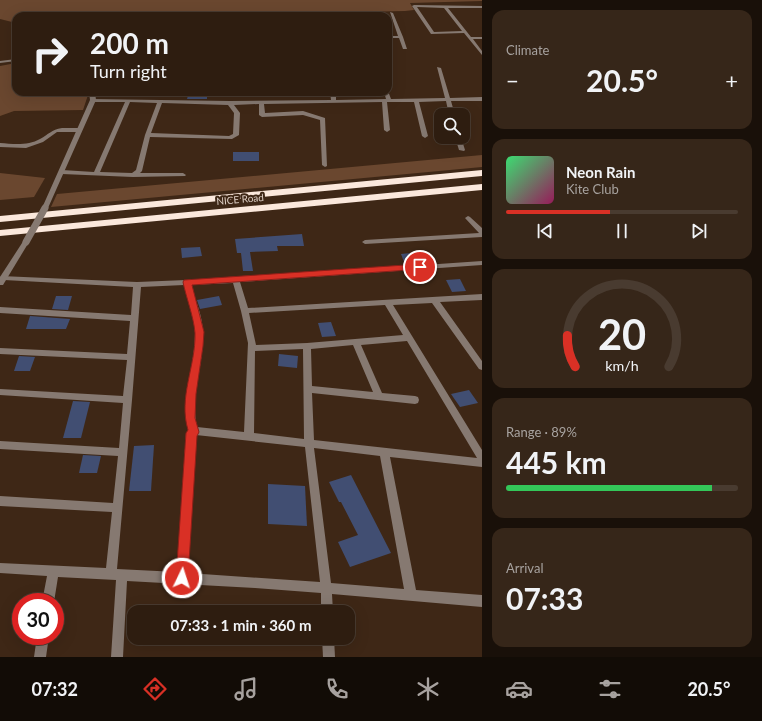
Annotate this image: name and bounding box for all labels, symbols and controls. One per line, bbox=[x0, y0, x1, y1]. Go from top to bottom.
text: 200 m bbox=[90, 26, 169, 60]
icon: right bbox=[24, 28, 76, 80]
text: Climate bbox=[506, 42, 549, 58]
text: Turn right bbox=[90, 60, 167, 82]
text: 20.5° bbox=[586, 62, 658, 98]
text: − bbox=[506, 67, 519, 94]
text: + bbox=[725, 67, 738, 94]
map controls bbox=[434, 108, 470, 144]
button: search bbox=[434, 108, 470, 144]
text: Neon Rain bbox=[566, 163, 635, 181]
text: Kite Club bbox=[566, 181, 619, 197]
street label: NICE Road bbox=[216, 191, 264, 207]
icon: previous bbox=[534, 220, 556, 242]
icon: pause bbox=[611, 220, 633, 242]
icon: next bbox=[688, 220, 710, 242]
pin bbox=[403, 250, 437, 284]
icon: arrive bbox=[409, 256, 431, 278]
text: 20 bbox=[598, 308, 646, 358]
text: km/h bbox=[605, 356, 639, 373]
text: Range · 89% bbox=[506, 424, 577, 440]
text: 445 km bbox=[506, 444, 607, 480]
position arrow bbox=[161, 557, 203, 599]
text: Arrival bbox=[506, 560, 543, 576]
text: 07:33 bbox=[506, 580, 583, 616]
speed limit sign: 30 bbox=[12, 593, 64, 645]
text: 07:33 · 1 min · 360 m bbox=[171, 616, 311, 634]
icon: directions bbox=[141, 675, 169, 703]
icon: music bbox=[232, 675, 260, 703]
icon: phone bbox=[323, 675, 351, 703]
icon: climate bbox=[414, 675, 442, 703]
icon: car bbox=[505, 675, 533, 703]
icon: filters bbox=[596, 675, 624, 703]
text: 07:32 bbox=[32, 678, 78, 700]
text: 20.5° bbox=[687, 678, 730, 700]

